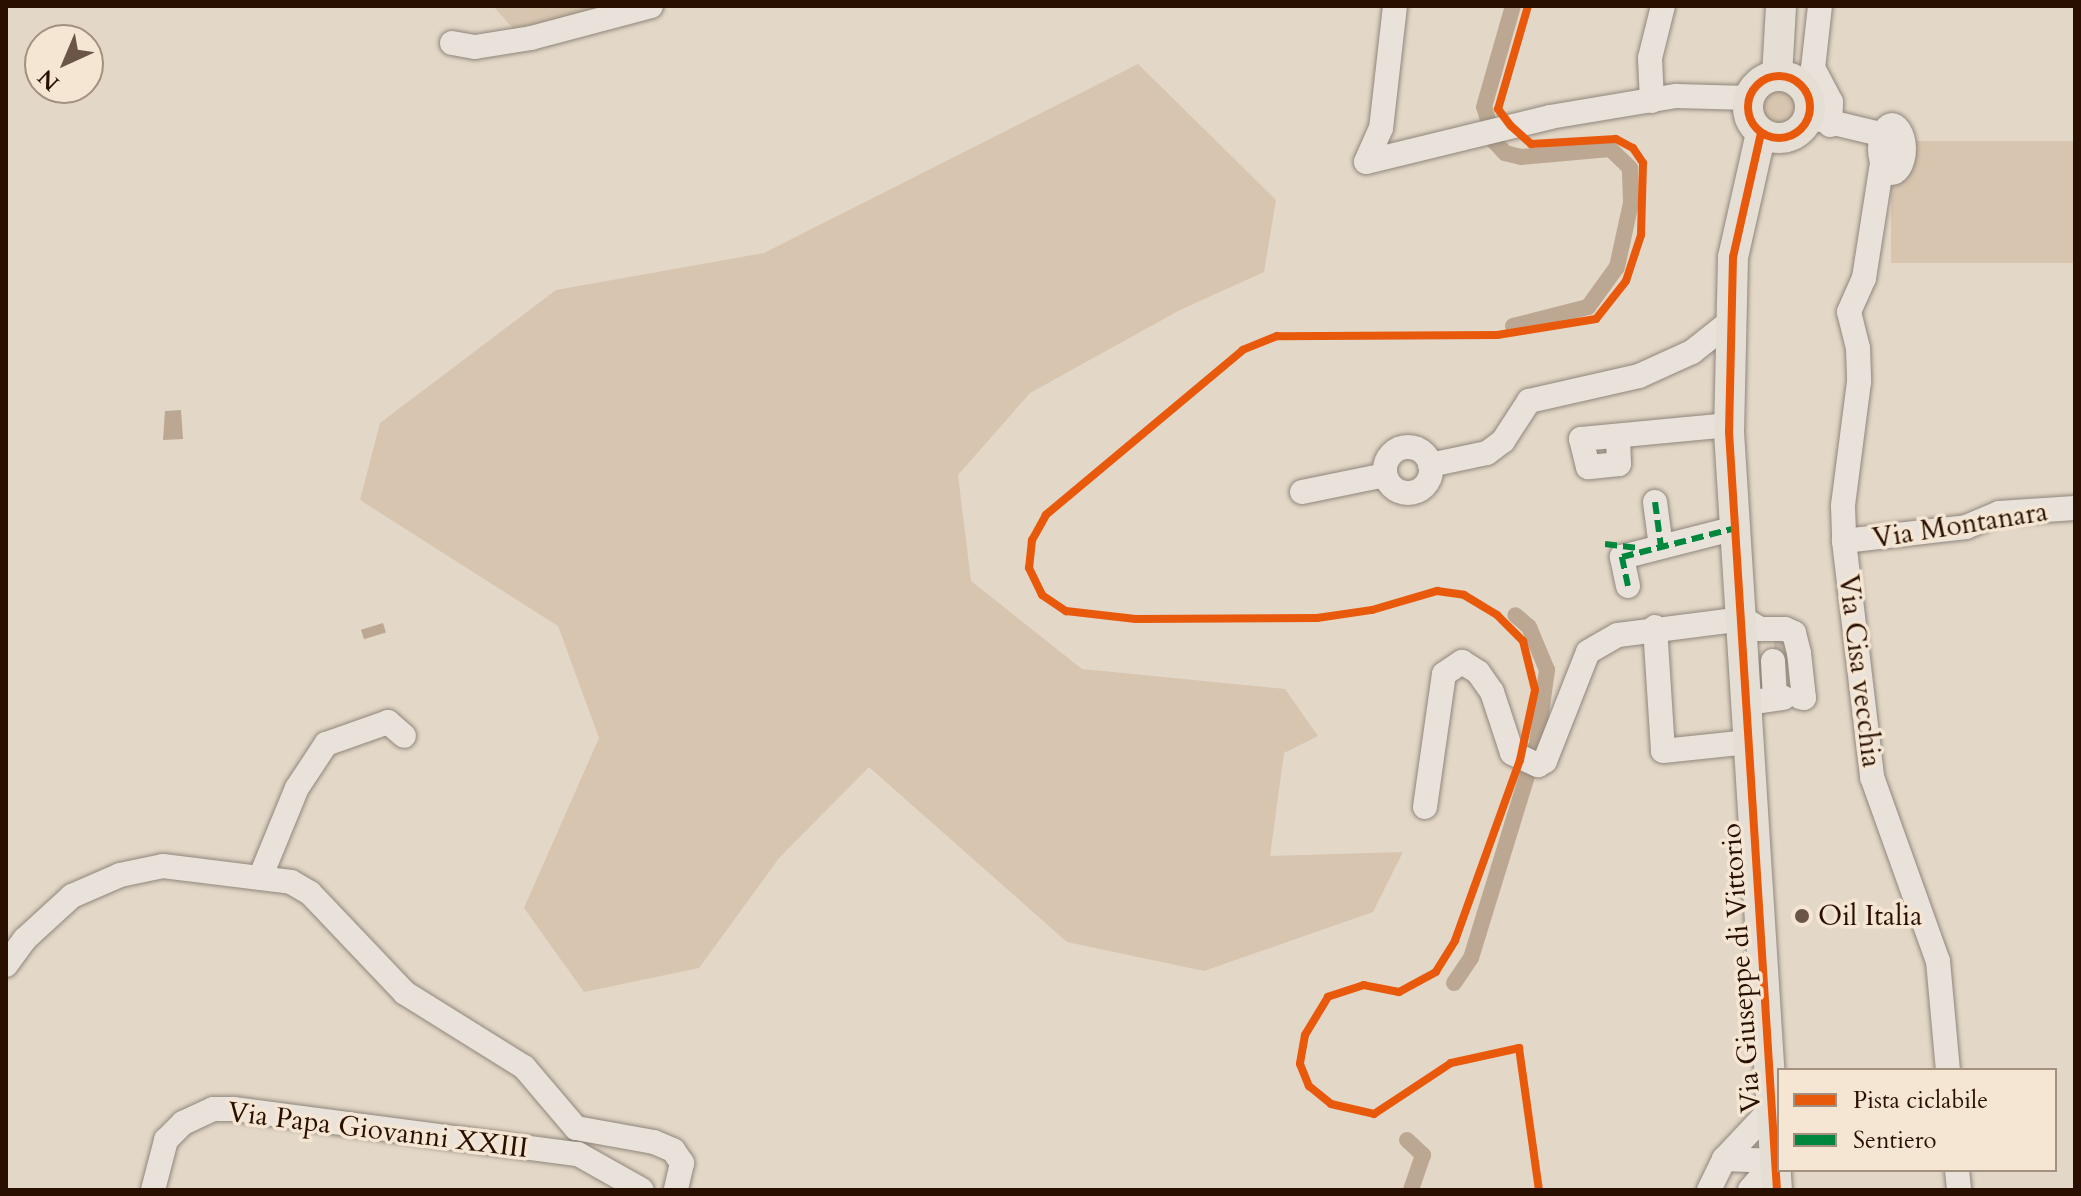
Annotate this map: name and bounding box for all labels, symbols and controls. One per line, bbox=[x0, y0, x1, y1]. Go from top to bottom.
north arrow bbox=[24, 24, 104, 104]
text: N bbox=[31, 62, 66, 97]
street label: Via Montanara bbox=[1870, 495, 2050, 555]
street label: Via Cisa vecchia bbox=[1831, 573, 1889, 769]
street label: Via Giuseppe di Vittorio bbox=[1714, 822, 1768, 1114]
place label: Oil Italia bbox=[1818, 899, 1922, 933]
marker: Oil Italia bbox=[1793, 907, 1811, 925]
legend bbox=[1777, 1068, 2057, 1172]
text: Pista ciclabile bbox=[1853, 1084, 1988, 1117]
street label: Via Papa Giovanni XXIII bbox=[226, 1095, 530, 1165]
text: Sentiero bbox=[1853, 1124, 1937, 1157]

